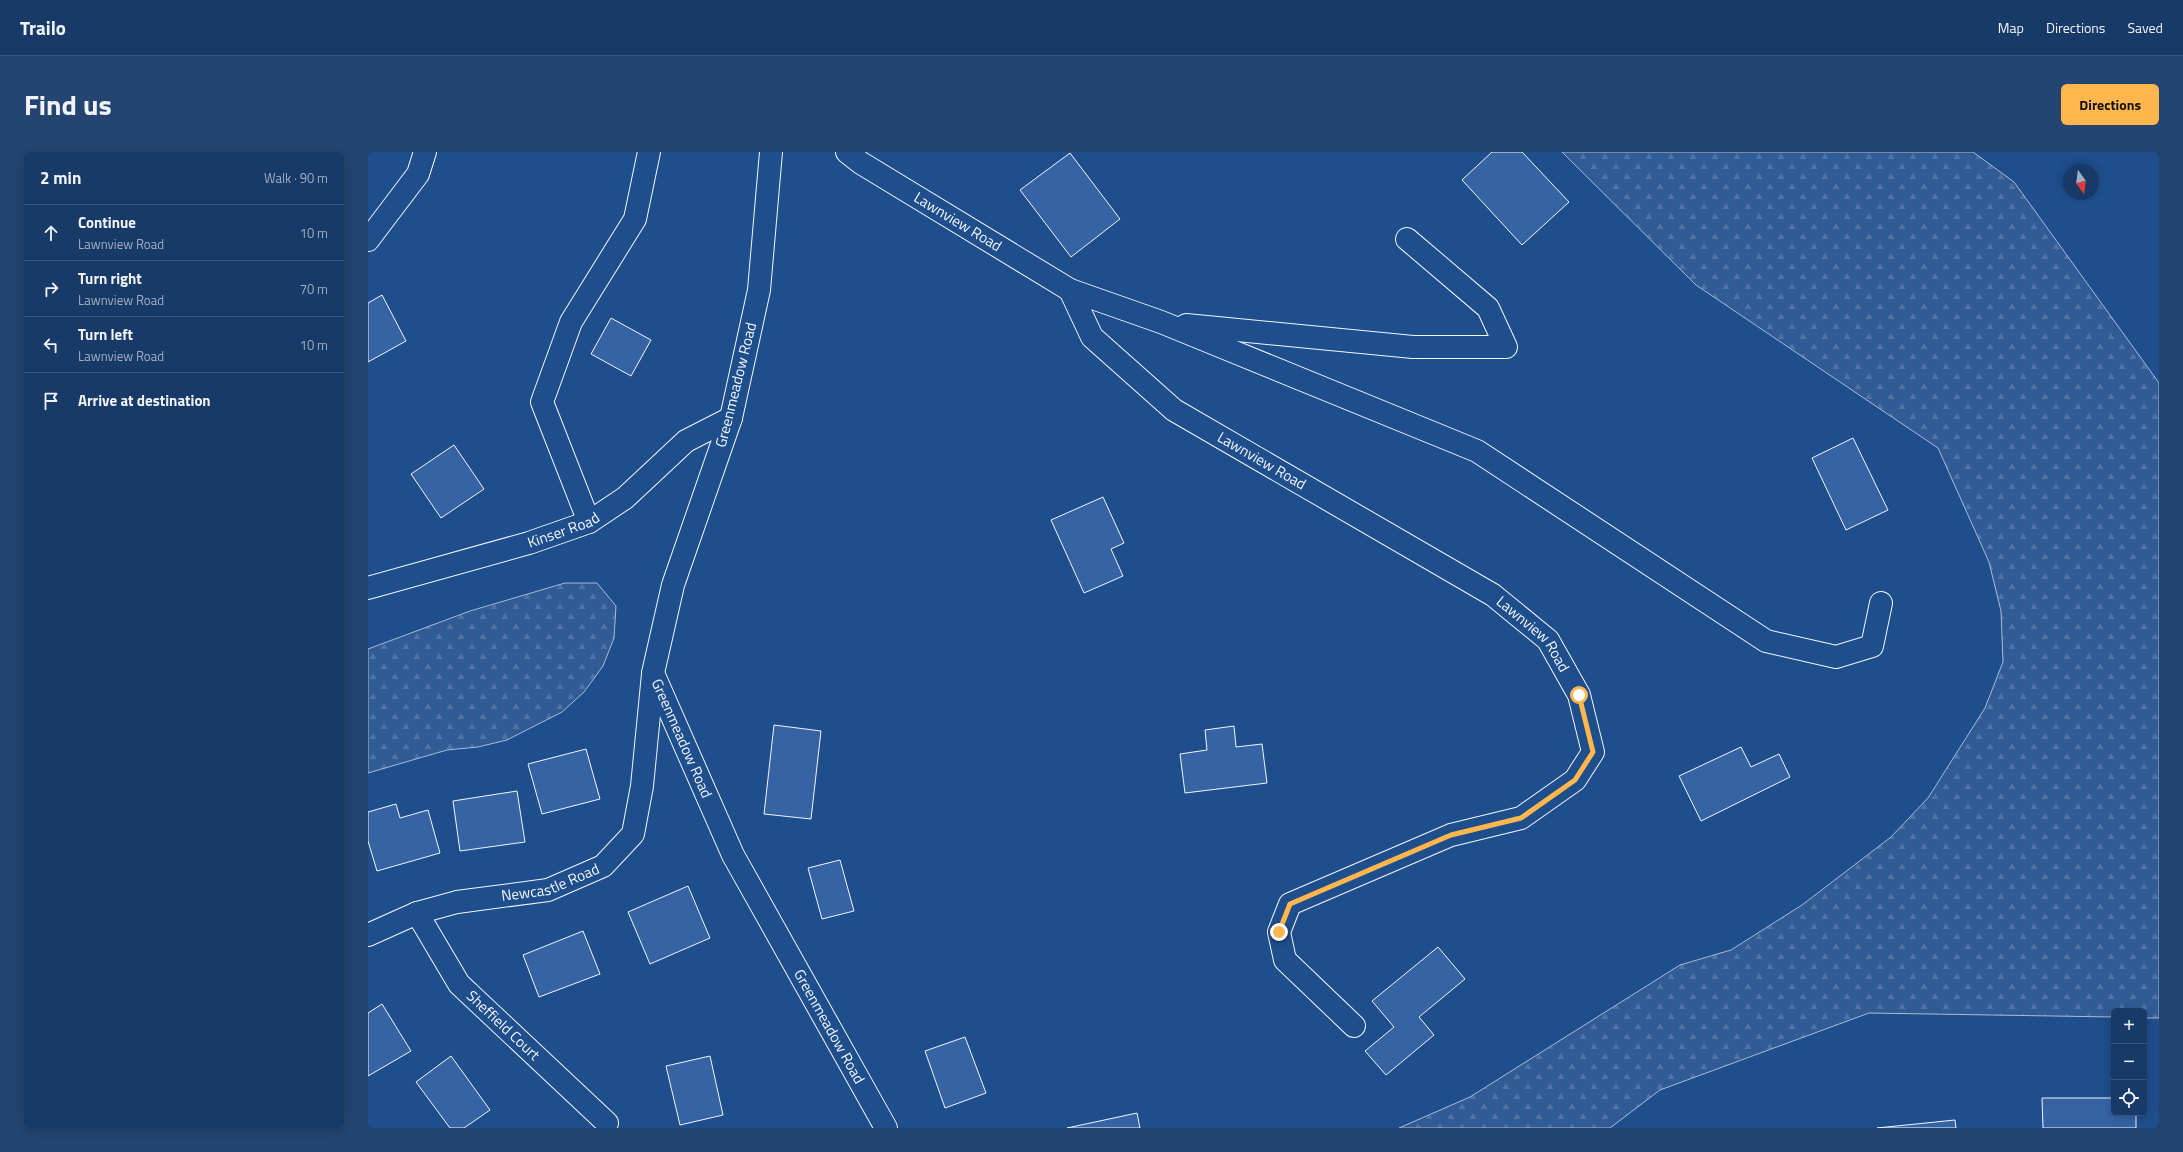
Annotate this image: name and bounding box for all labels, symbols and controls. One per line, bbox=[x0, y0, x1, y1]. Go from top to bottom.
text: Trailo bbox=[20, 13, 66, 42]
text: Map bbox=[1998, 17, 2024, 38]
text: Directions bbox=[2046, 17, 2105, 38]
text: Saved bbox=[2127, 17, 2163, 38]
text: Find us bbox=[24, 83, 112, 126]
button: Directions bbox=[2061, 84, 2159, 125]
north arrow bbox=[2063, 164, 2099, 200]
text: 2 min bbox=[40, 165, 81, 191]
text: Walk · 90 m bbox=[264, 168, 328, 188]
street label: Lawnview Road bbox=[910, 186, 1006, 257]
text: Continue bbox=[78, 211, 136, 234]
icon: ahead bbox=[40, 222, 62, 244]
text: 10 m bbox=[300, 223, 328, 243]
text: Lawnview Road bbox=[78, 234, 164, 254]
text: Turn right bbox=[78, 267, 142, 290]
icon: right bbox=[40, 278, 62, 300]
text: 70 m bbox=[300, 279, 328, 299]
text: Lawnview Road bbox=[78, 290, 164, 310]
street label: Greenmeadow Road bbox=[709, 320, 762, 450]
text: Turn left bbox=[78, 323, 133, 346]
icon: left bbox=[40, 334, 62, 356]
text: 10 m bbox=[300, 335, 328, 355]
text: Lawnview Road bbox=[78, 346, 164, 366]
text: Arrive at destination bbox=[78, 389, 211, 412]
icon: arrive bbox=[40, 390, 62, 412]
street label: Lawnview Road bbox=[1213, 426, 1311, 495]
street label: Kinser Road bbox=[524, 506, 604, 554]
street label: Lawnview Road bbox=[1491, 590, 1576, 676]
street label: Greenmeadow Road bbox=[646, 675, 719, 801]
route start bbox=[1570, 686, 1588, 704]
street label: Newcastle Road bbox=[500, 857, 603, 907]
route end bbox=[1270, 923, 1288, 941]
street label: Greenmeadow Road bbox=[788, 965, 871, 1088]
street label: Sheffield Court bbox=[461, 985, 546, 1066]
map controls bbox=[2111, 1008, 2147, 1116]
button: + bbox=[2111, 1008, 2147, 1044]
button: − bbox=[2111, 1044, 2147, 1080]
button: locate bbox=[2111, 1080, 2147, 1116]

